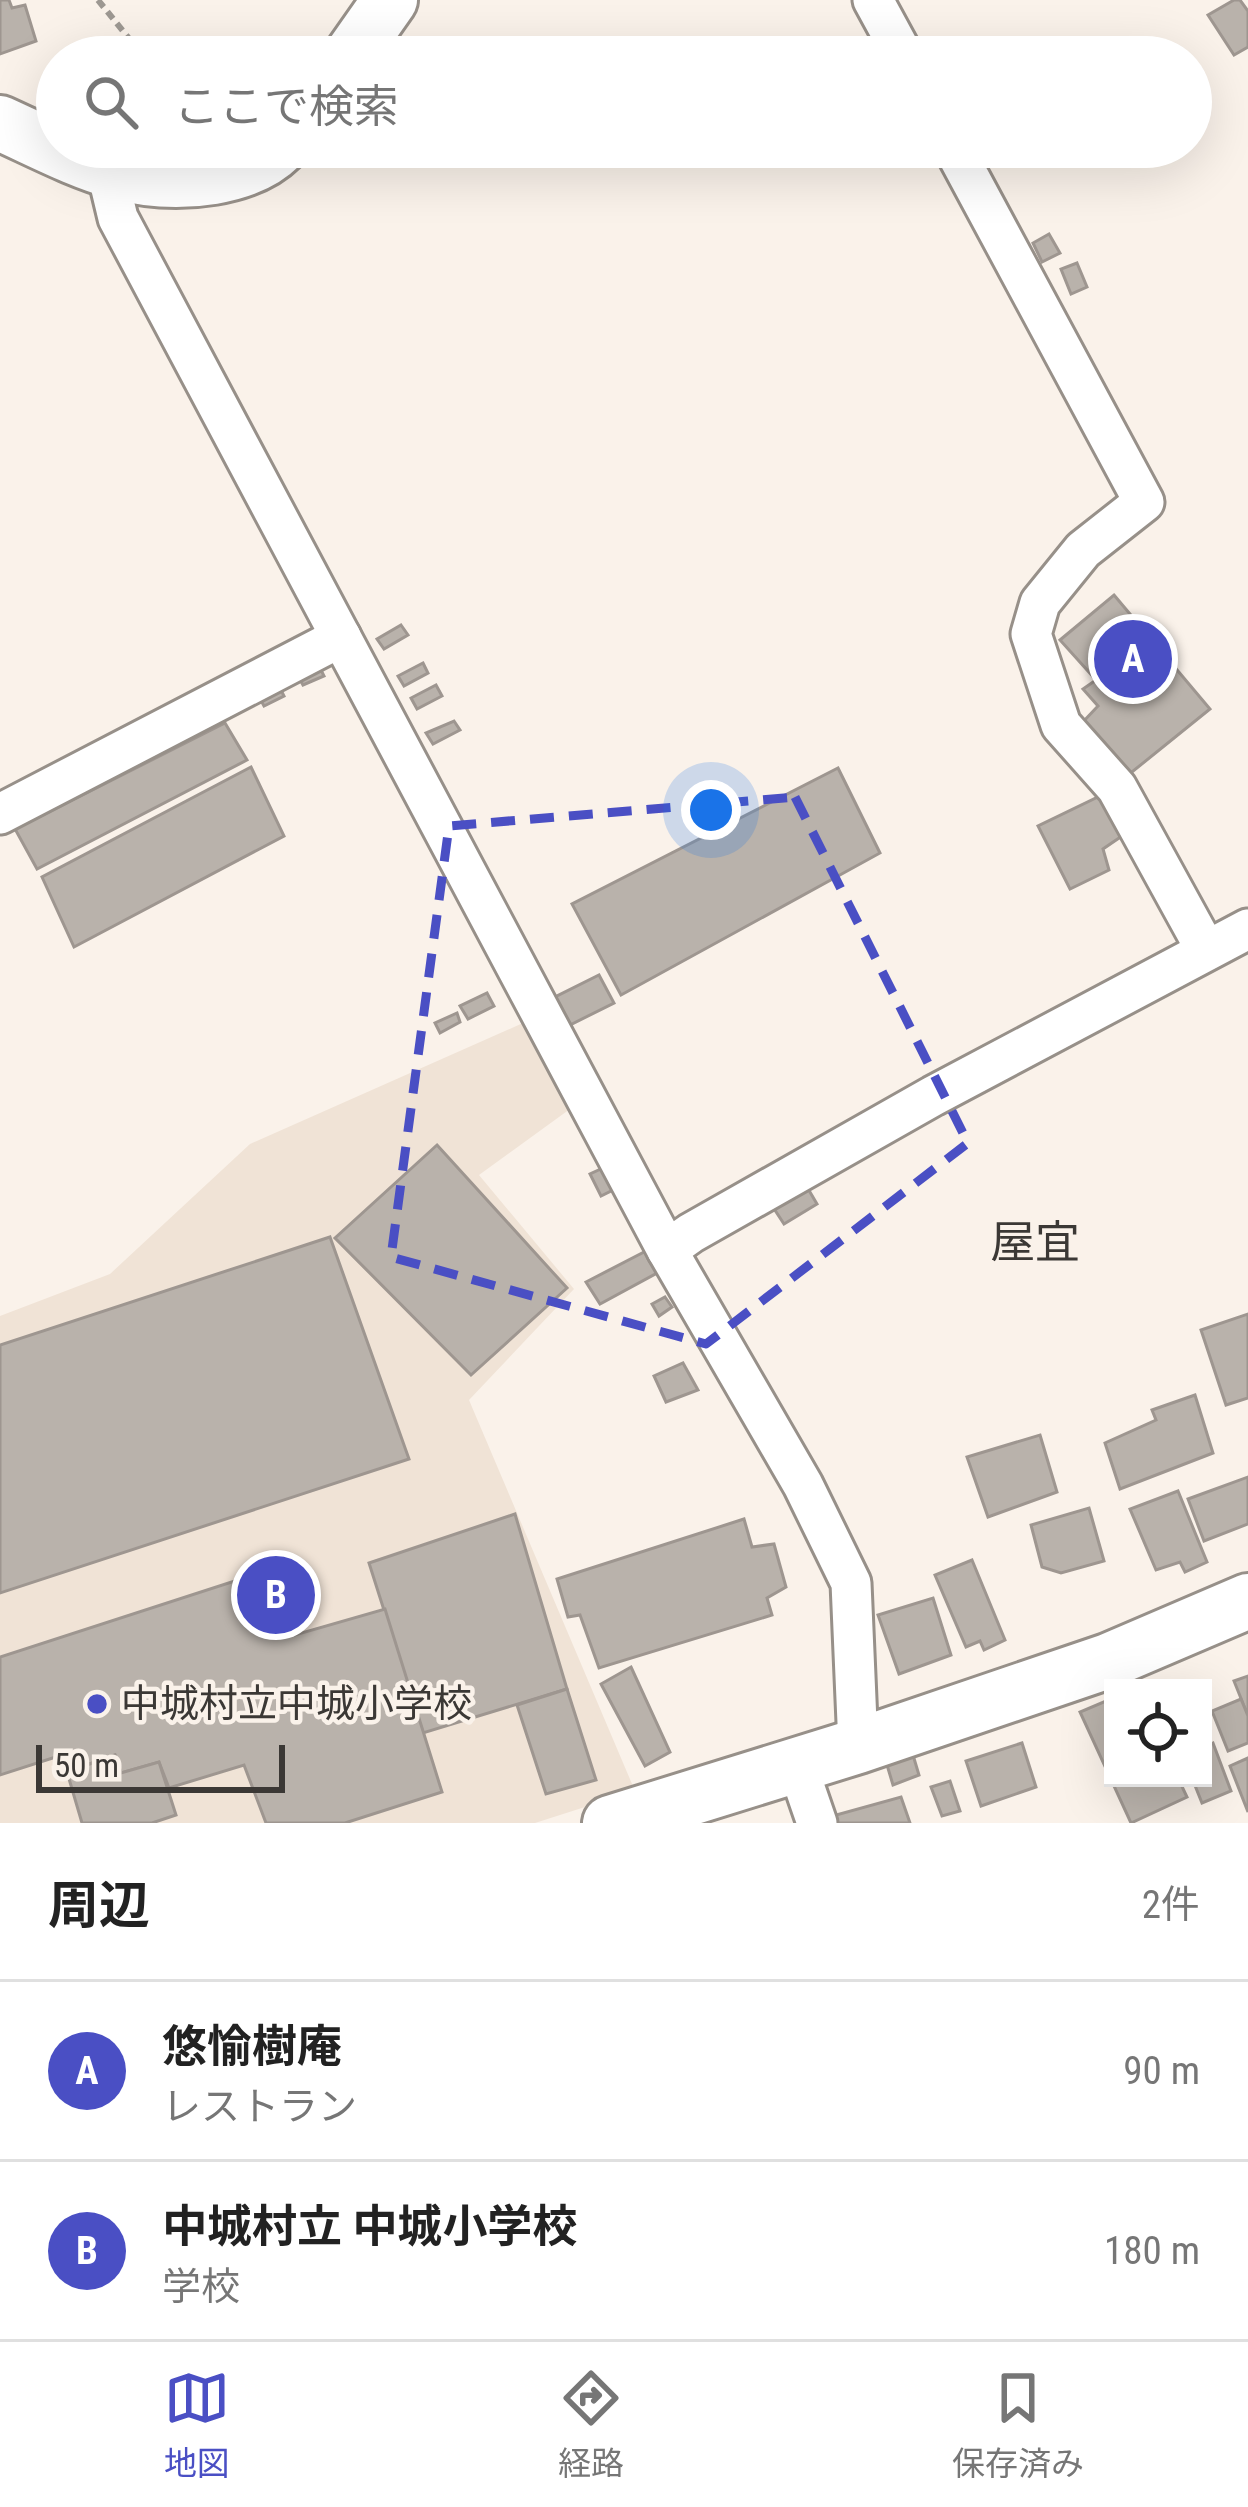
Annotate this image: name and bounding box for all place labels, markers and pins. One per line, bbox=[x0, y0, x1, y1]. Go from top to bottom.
pin: A bbox=[1094, 614, 1172, 704]
pin: B bbox=[237, 1550, 315, 1640]
place label: 中城村立中城小学校 bbox=[121, 1681, 472, 1727]
marker: 中城村立中城小学校 bbox=[84, 1691, 110, 1717]

